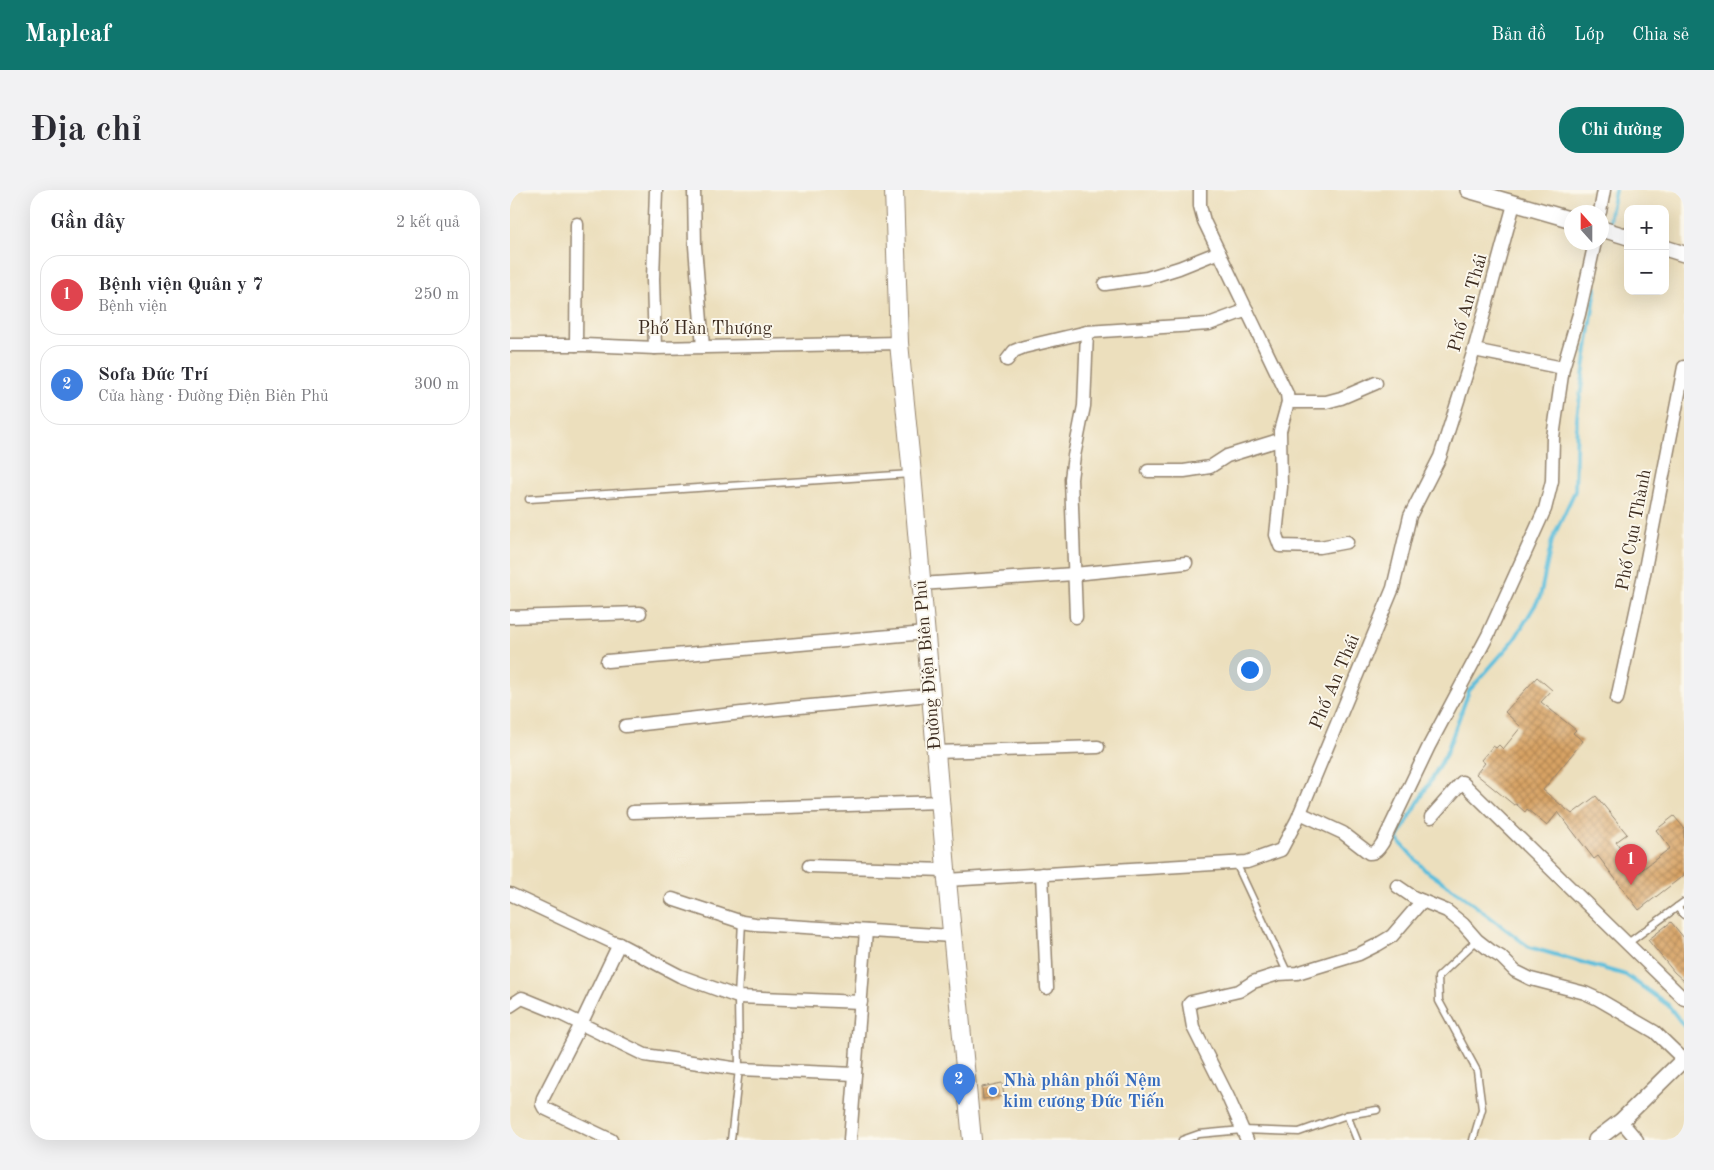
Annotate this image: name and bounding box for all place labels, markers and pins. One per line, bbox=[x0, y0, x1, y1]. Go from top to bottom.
pin: 1 bbox=[1615, 844, 1647, 885]
pin: 2 bbox=[943, 1064, 975, 1105]
place label: Nhà phân phối Nệm kim cương Đức Tiến bbox=[1003, 1071, 1165, 1111]
marker: Nhà phân phối Nệm kim cương Đức Tiến bbox=[987, 1085, 999, 1097]

